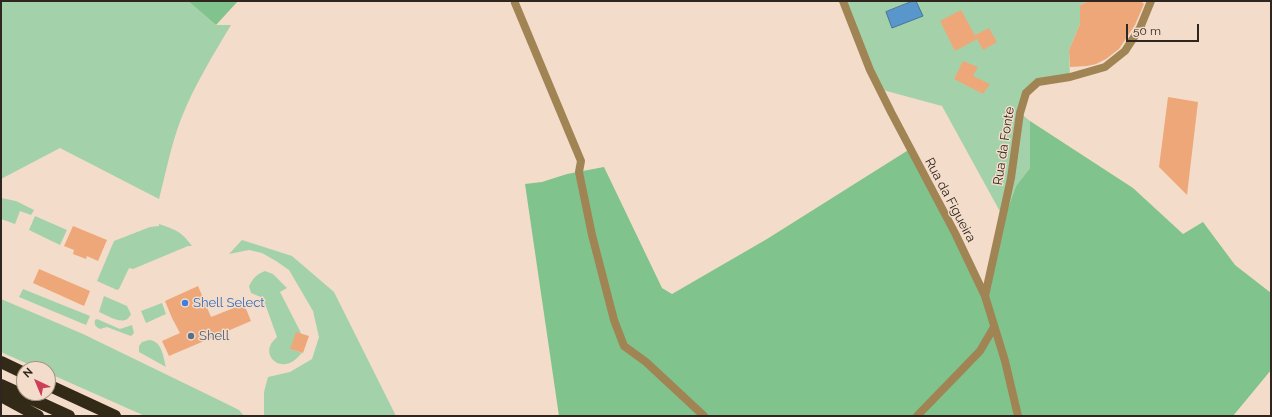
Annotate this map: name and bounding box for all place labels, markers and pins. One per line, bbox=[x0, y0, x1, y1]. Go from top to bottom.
place label: Shell Select bbox=[193, 295, 265, 311]
marker: Shell Select bbox=[180, 298, 190, 308]
place label: Shell bbox=[199, 328, 229, 344]
marker: Shell bbox=[186, 331, 196, 341]

